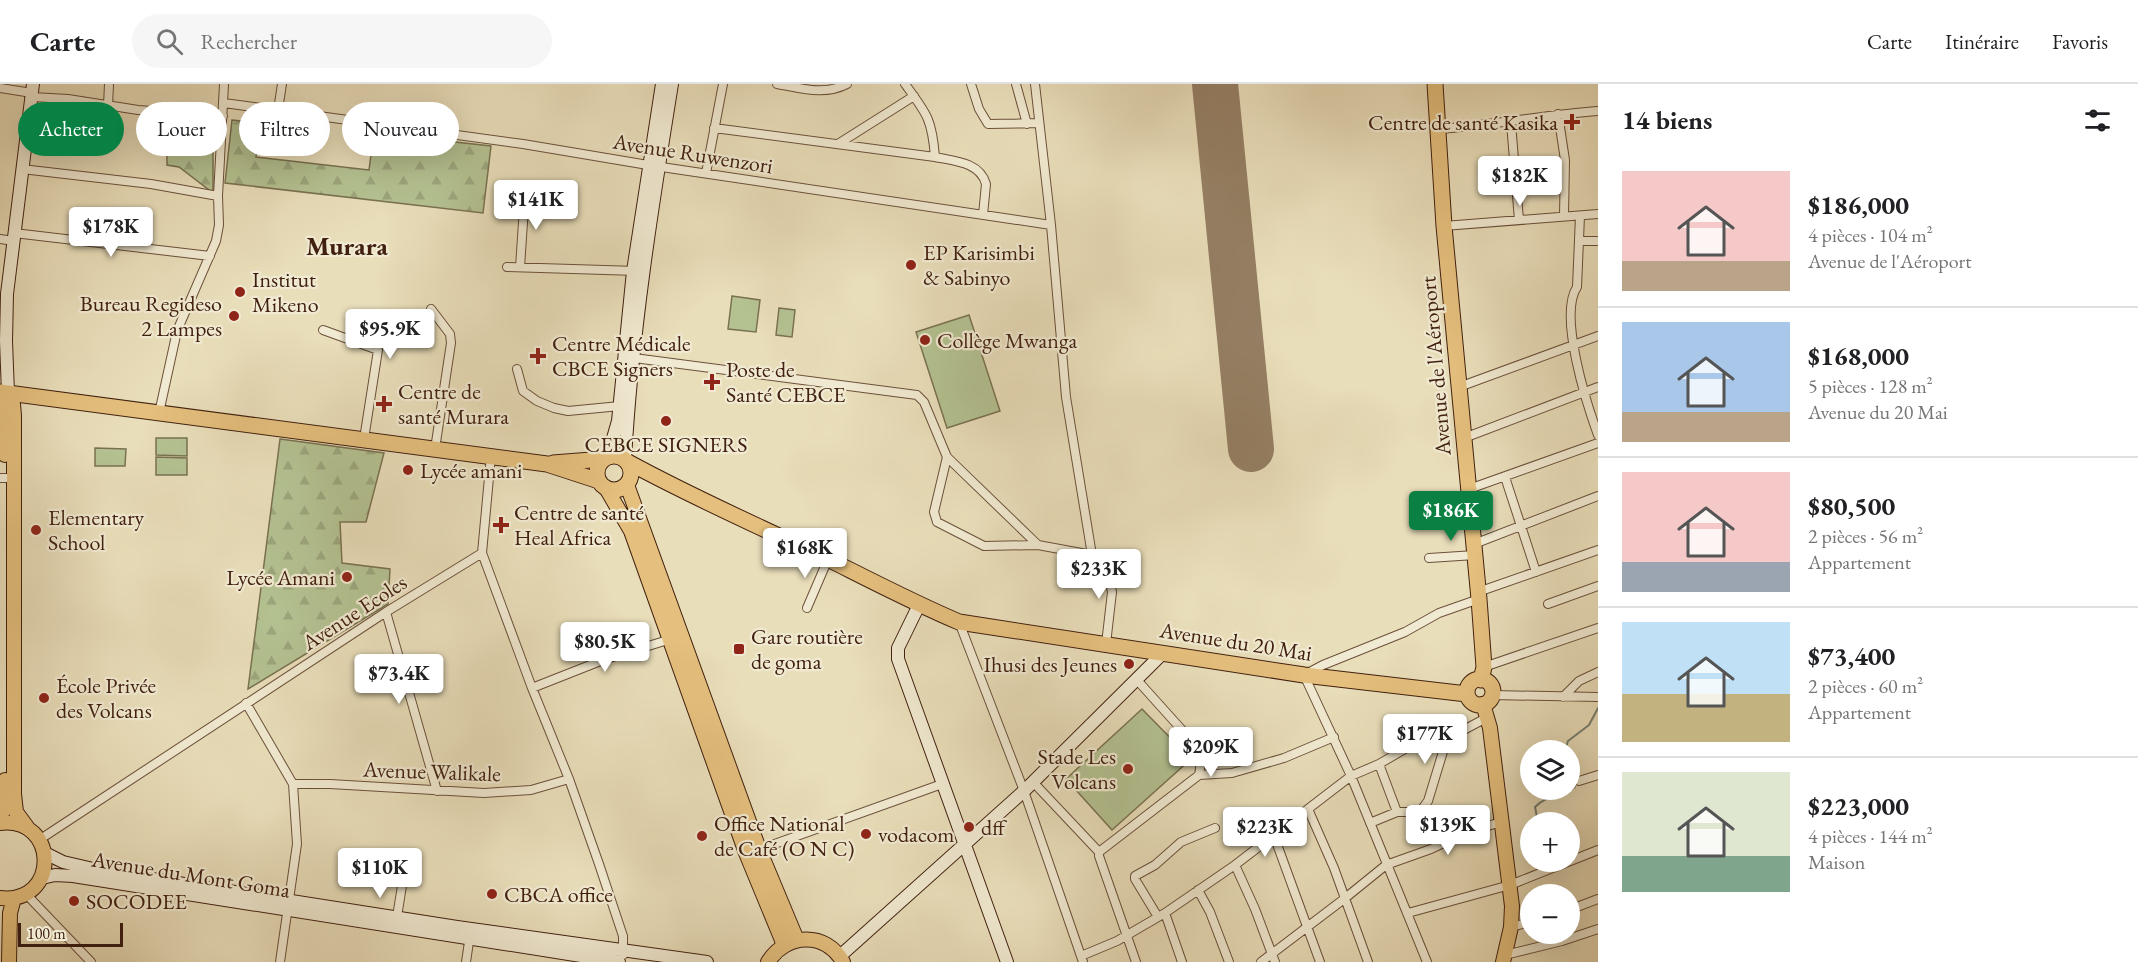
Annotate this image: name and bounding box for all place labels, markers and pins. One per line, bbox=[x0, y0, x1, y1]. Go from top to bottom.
place label: Centre de santé Kasika bbox=[1368, 108, 1558, 137]
marker: Centre de santé Kasika bbox=[1563, 113, 1581, 131]
pin: $182K bbox=[1478, 156, 1562, 207]
pin: $141K bbox=[494, 180, 578, 231]
pin: $178K bbox=[69, 207, 153, 258]
place label: EP Karisimbi & Sabinyo bbox=[923, 238, 1035, 292]
marker: EP Karisimbi & Sabinyo bbox=[904, 258, 918, 272]
place label: Institut Mikeno bbox=[252, 265, 319, 319]
marker: Institut Mikeno bbox=[233, 285, 247, 299]
place label: Bureau Regideso 2 Lampes bbox=[80, 289, 222, 343]
marker: Bureau Regideso 2 Lampes bbox=[227, 309, 241, 323]
pin: $95.9K bbox=[341, 309, 439, 360]
place label: Collège Mwanga bbox=[937, 326, 1078, 355]
place label: Centre Médicale CBCE Signers bbox=[552, 329, 691, 383]
marker: Collège Mwanga bbox=[918, 333, 932, 347]
marker: Centre Médicale CBCE Signers bbox=[529, 347, 547, 365]
place label: Poste de Santé CEBCE bbox=[726, 355, 845, 409]
marker: Poste de Santé CEBCE bbox=[703, 373, 721, 391]
place label: Centre de santé Murara bbox=[398, 377, 509, 431]
marker: Centre de santé Murara bbox=[375, 395, 393, 413]
marker: CEBCE SIGNERS bbox=[659, 414, 673, 428]
place label: CEBCE SIGNERS bbox=[585, 430, 747, 459]
place label: Lycée amani bbox=[420, 456, 522, 485]
marker: Lycée amani bbox=[401, 463, 415, 477]
pin: $186K bbox=[1409, 491, 1493, 542]
place label: Centre de santé Heal Africa bbox=[514, 498, 645, 552]
place label: Elementary School bbox=[48, 503, 145, 557]
marker: Centre de santé Heal Africa bbox=[492, 516, 510, 534]
marker: Elementary School bbox=[29, 523, 43, 537]
pin: $168K bbox=[763, 528, 847, 579]
pin: $233K bbox=[1057, 549, 1141, 600]
place label: Lycée Amani bbox=[226, 563, 335, 592]
marker: Lycée Amani bbox=[340, 570, 354, 584]
pin: $80.5K bbox=[556, 622, 654, 673]
place label: Gare routière de goma bbox=[751, 622, 863, 676]
marker: Gare routière de goma bbox=[732, 642, 746, 656]
place label: Ihusi des Jeunes bbox=[984, 650, 1117, 679]
pin: $73.4K bbox=[350, 654, 448, 705]
marker: Ihusi des Jeunes bbox=[1122, 657, 1136, 671]
place label: École Privée des Volcans bbox=[56, 671, 157, 725]
marker: École Privée des Volcans bbox=[37, 691, 51, 705]
pin: $177K bbox=[1383, 714, 1467, 765]
pin: $209K bbox=[1169, 727, 1253, 778]
place label: Stade Les Volcans bbox=[1037, 742, 1116, 796]
marker: Stade Les Volcans bbox=[1121, 762, 1135, 776]
pin: $139K bbox=[1406, 805, 1490, 856]
pin: $223K bbox=[1223, 807, 1307, 858]
place label: Office National de Café (O N C) bbox=[714, 809, 854, 863]
place label: dff bbox=[981, 813, 1007, 842]
place label: vodacom bbox=[878, 820, 954, 849]
marker: dff bbox=[962, 820, 976, 834]
marker: vodacom bbox=[859, 827, 873, 841]
marker: Office National de Café (O N C) bbox=[695, 829, 709, 843]
pin: $110K bbox=[338, 848, 422, 899]
place label: CBCA office bbox=[504, 880, 613, 909]
place label: SOCODEE bbox=[86, 887, 187, 916]
marker: CBCA office bbox=[485, 887, 499, 901]
marker: SOCODEE bbox=[67, 894, 81, 908]

